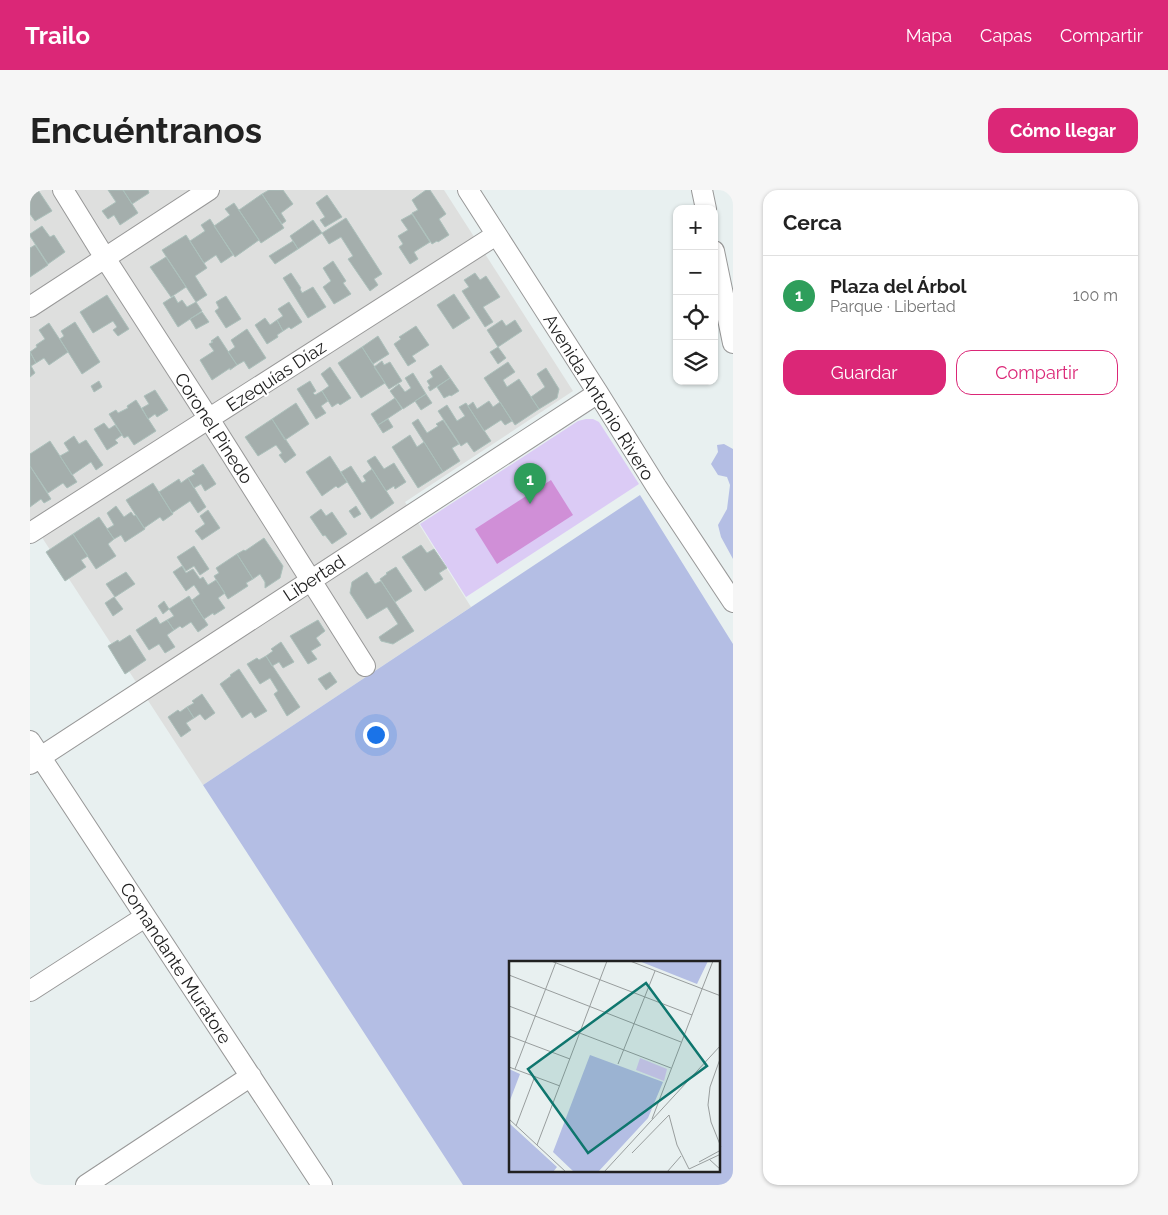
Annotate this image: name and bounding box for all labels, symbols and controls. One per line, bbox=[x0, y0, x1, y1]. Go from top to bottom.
text: Trailo bbox=[25, 21, 90, 50]
text: Mapa bbox=[906, 25, 952, 46]
text: Capas bbox=[980, 25, 1032, 46]
text: Compartir bbox=[1060, 25, 1143, 46]
button: Cómo llegar bbox=[988, 108, 1138, 153]
text: Encuéntranos bbox=[30, 110, 262, 151]
map controls bbox=[673, 205, 718, 385]
button: + bbox=[673, 205, 718, 250]
text: Cerca bbox=[783, 210, 842, 235]
button: − bbox=[673, 250, 718, 295]
text: Plaza del Árbol bbox=[830, 275, 966, 297]
text: 1 bbox=[795, 286, 803, 305]
text: 100 m bbox=[1073, 286, 1118, 305]
button: locate bbox=[673, 295, 718, 340]
text: Parque · Libertad bbox=[830, 297, 956, 316]
street label: Avenida Antonio Rivero bbox=[539, 310, 659, 484]
street label: Ezequías Díaz bbox=[222, 336, 330, 416]
button: layers bbox=[673, 340, 718, 385]
button: Guardar bbox=[783, 350, 946, 395]
button: Compartir bbox=[956, 350, 1118, 395]
street label: Coronel Pinedo bbox=[170, 369, 258, 488]
pin: 1 bbox=[514, 463, 546, 504]
street label: Libertad bbox=[279, 550, 349, 606]
your location bbox=[363, 722, 389, 748]
street label: Comandante Muratore bbox=[116, 878, 236, 1048]
inset map bbox=[509, 961, 720, 1172]

